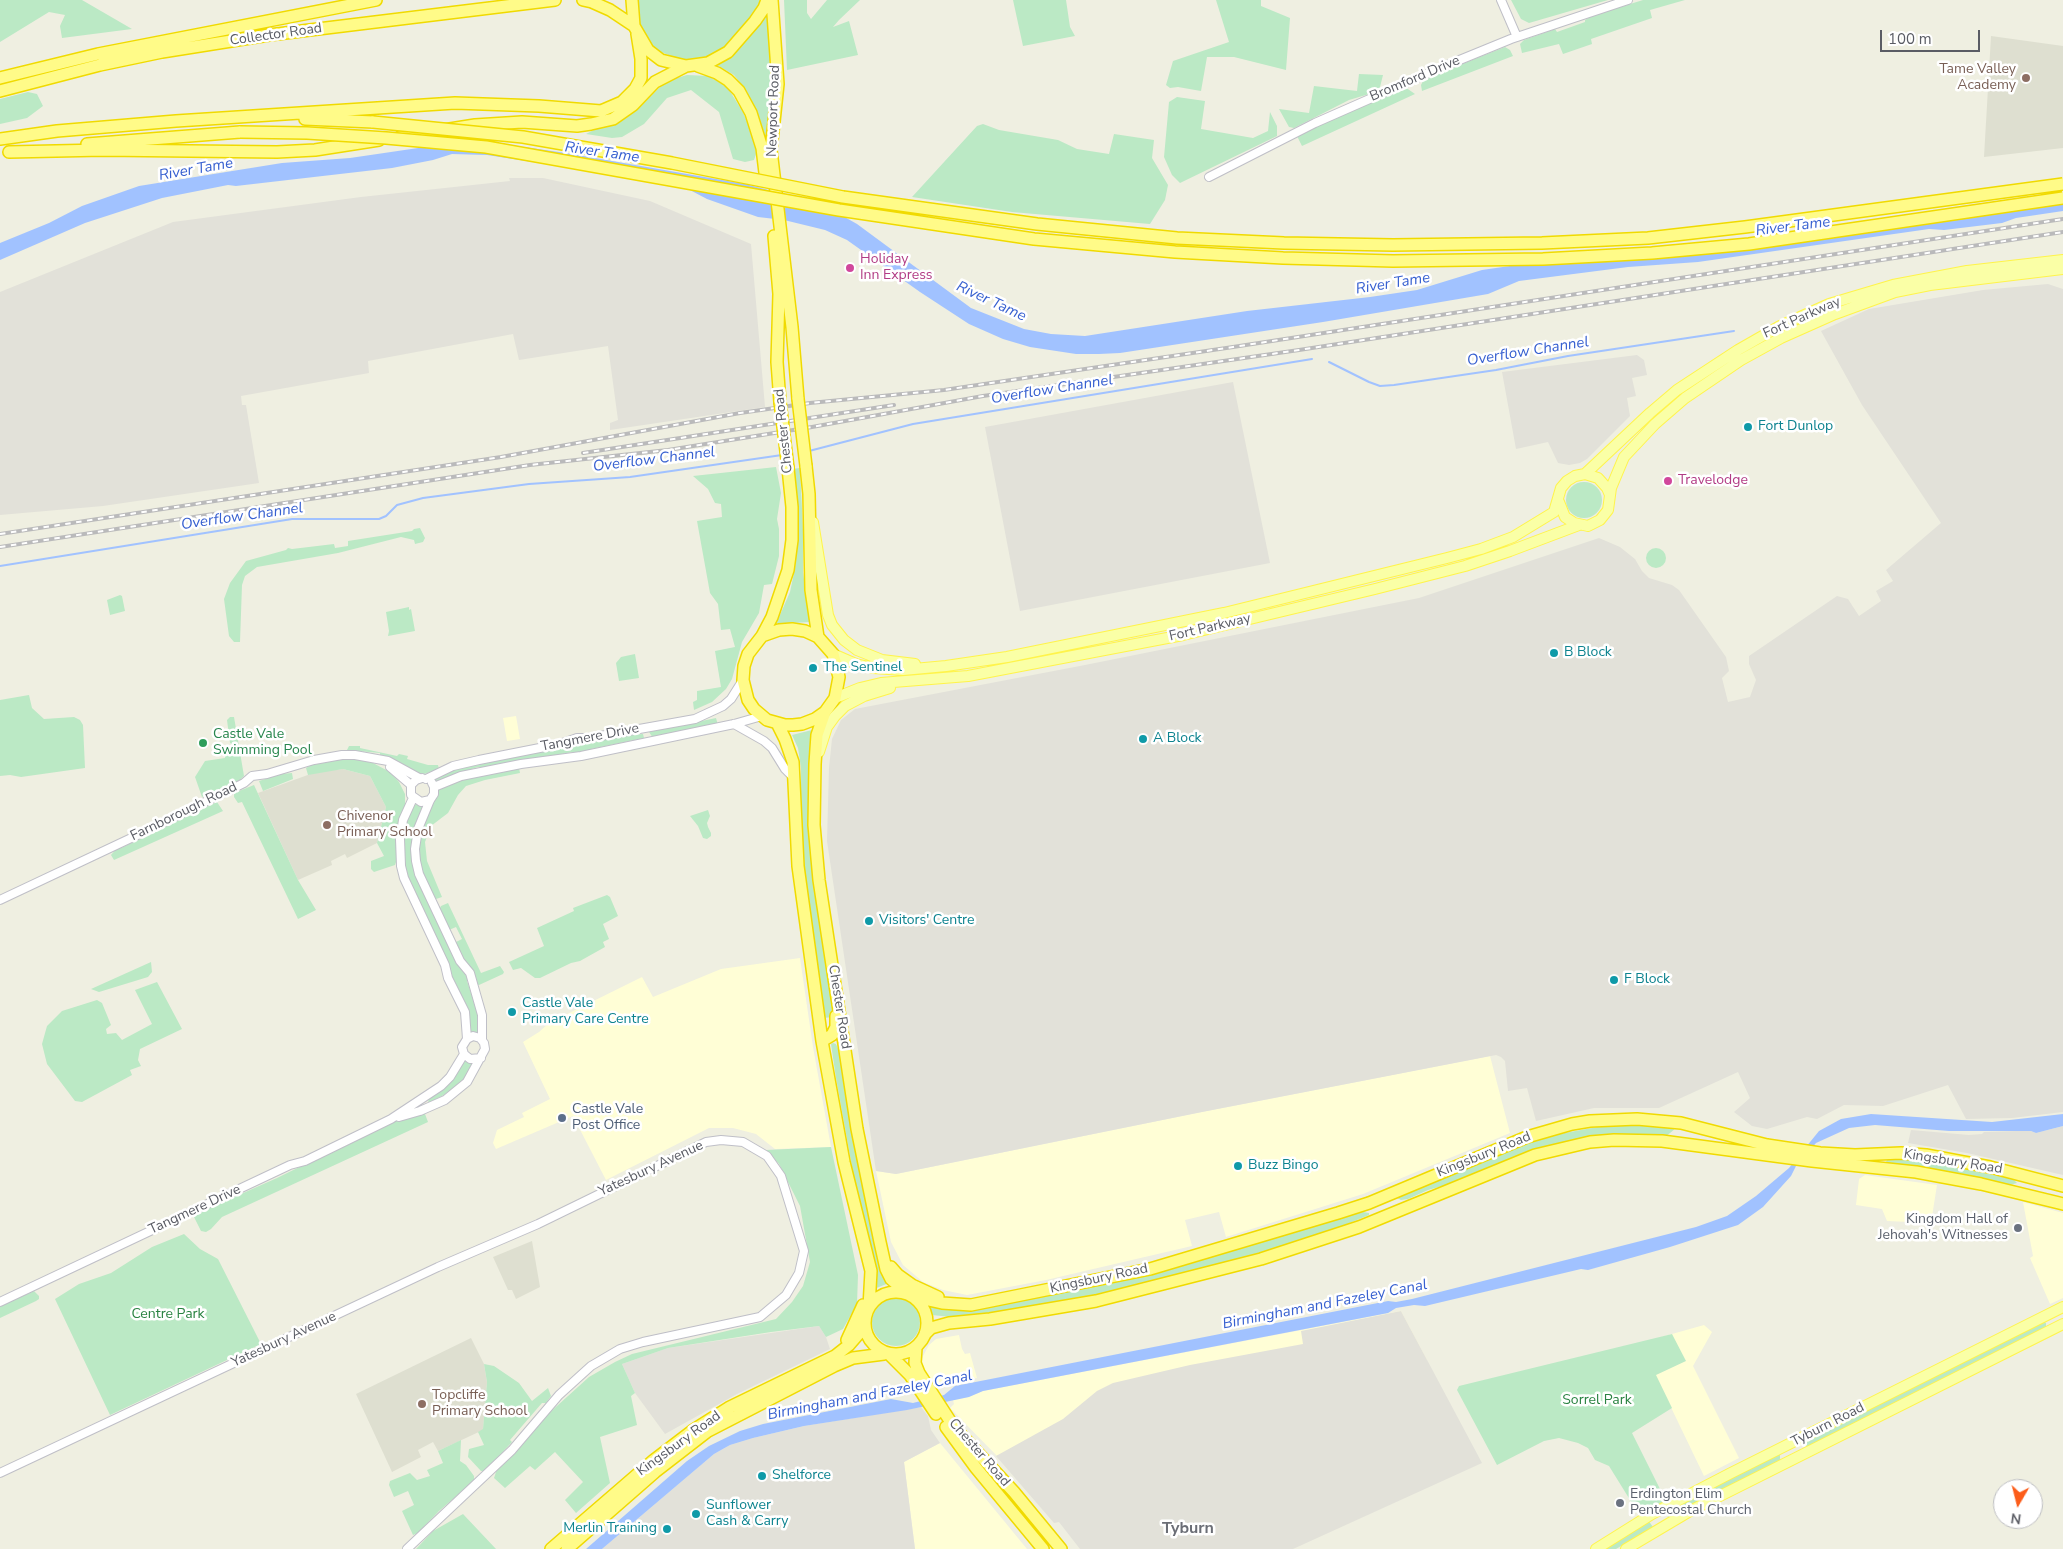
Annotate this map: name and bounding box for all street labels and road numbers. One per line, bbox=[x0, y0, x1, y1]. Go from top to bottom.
street label: Collector Road bbox=[229, 20, 323, 50]
street label: Bromford Drive bbox=[1367, 52, 1463, 106]
street label: Newport Road bbox=[764, 65, 784, 157]
street label: Fort Parkway bbox=[1761, 293, 1843, 343]
street label: Chester Road bbox=[771, 388, 797, 474]
street label: Fort Parkway bbox=[1168, 610, 1252, 646]
street label: Tangmere Drive bbox=[540, 720, 640, 756]
street label: Farnborough Road bbox=[128, 779, 240, 845]
street label: Chester Road bbox=[824, 964, 854, 1050]
street label: Kingsbury Road bbox=[1435, 1129, 1533, 1181]
street label: Yatesbury Avenue bbox=[596, 1137, 706, 1201]
street label: Kingsbury Road bbox=[1902, 1146, 2004, 1178]
street label: Tangmere Drive bbox=[146, 1181, 244, 1239]
street label: Kingsbury Road bbox=[1048, 1260, 1150, 1298]
street label: Yatesbury Avenue bbox=[229, 1308, 339, 1372]
street label: Tyburn Road bbox=[1789, 1399, 1867, 1451]
street label: Kingsbury Road bbox=[634, 1408, 724, 1480]
street label: Chester Road bbox=[945, 1415, 1013, 1491]

